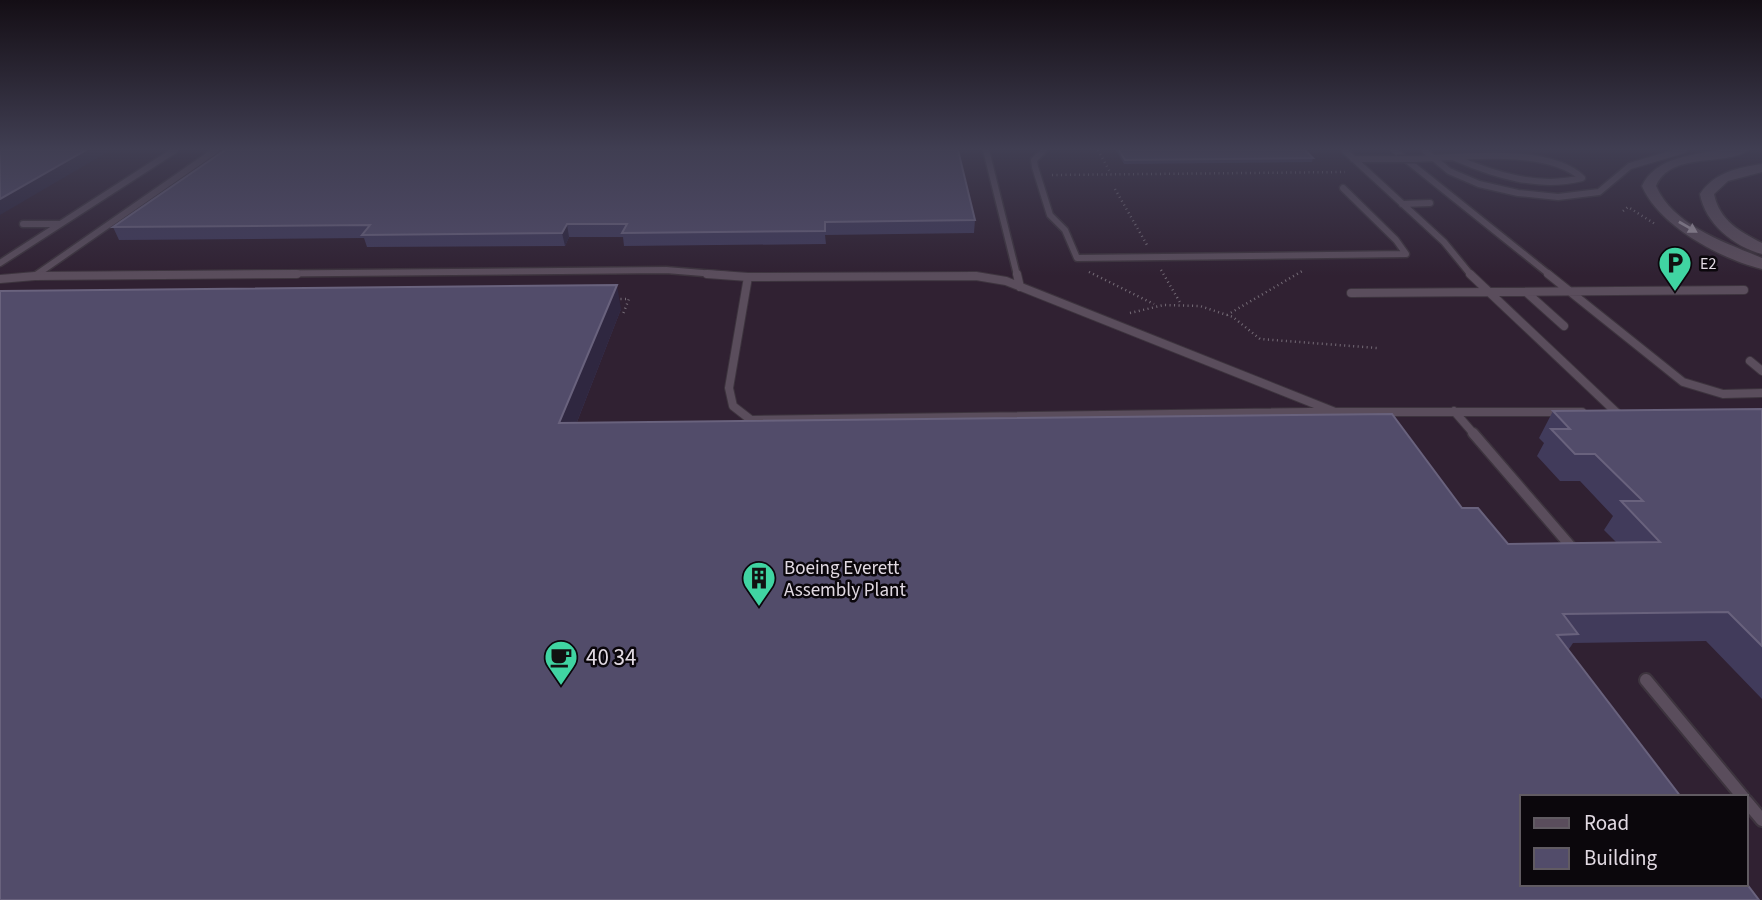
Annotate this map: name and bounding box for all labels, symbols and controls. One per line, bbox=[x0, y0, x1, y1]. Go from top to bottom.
one-way arrow bbox=[1679, 221, 1698, 233]
parking icon: E2 bbox=[1656, 244, 1694, 293]
place label: E2 bbox=[1700, 253, 1716, 275]
place label: Boeing Everett Assembly Plant bbox=[784, 555, 906, 604]
building icon: Boeing Everett Assembly Plant bbox=[740, 559, 778, 608]
cafe icon: 40 34 bbox=[542, 638, 580, 687]
place label: 40 34 bbox=[586, 641, 636, 674]
legend bbox=[1520, 795, 1748, 886]
text: Road bbox=[1584, 808, 1629, 838]
text: Building bbox=[1584, 843, 1658, 873]

